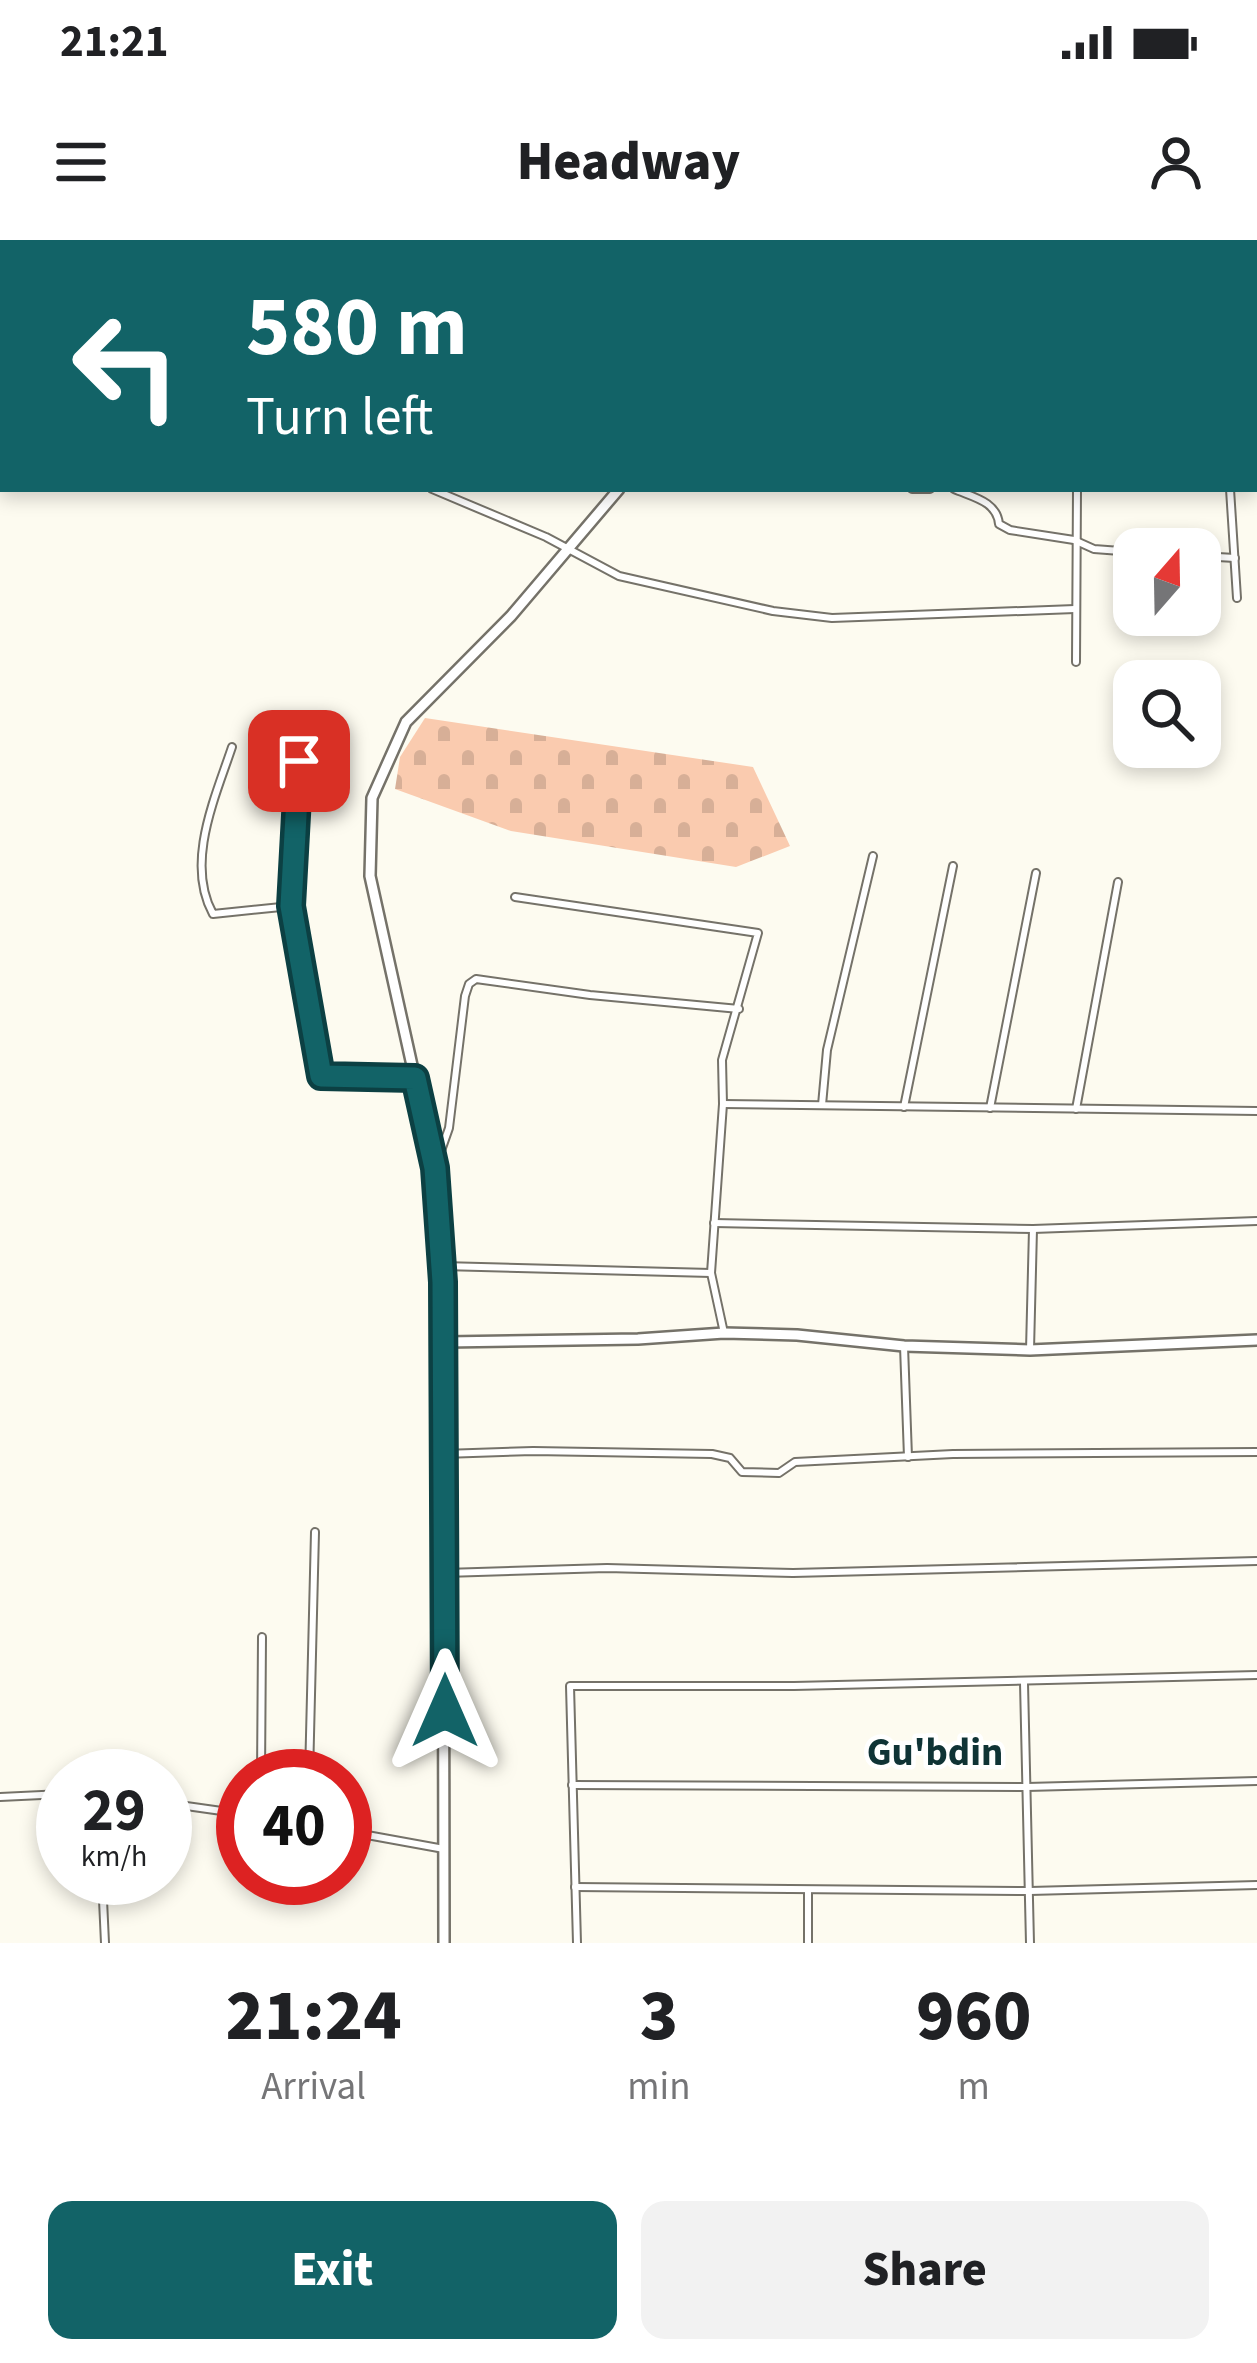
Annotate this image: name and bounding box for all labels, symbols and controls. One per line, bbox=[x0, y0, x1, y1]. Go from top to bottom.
text: 21:21 bbox=[60, 10, 169, 74]
text: Headway bbox=[517, 124, 740, 201]
icon: menu bbox=[48, 129, 114, 195]
icon: person bbox=[1143, 129, 1209, 195]
text: 580 m bbox=[246, 268, 468, 388]
icon: left bbox=[48, 288, 204, 444]
text: Turn left bbox=[246, 379, 433, 456]
north arrow bbox=[1113, 528, 1221, 636]
map controls bbox=[1113, 528, 1221, 768]
button: search bbox=[1113, 660, 1221, 768]
pin bbox=[248, 710, 350, 812]
icon: arrive bbox=[266, 728, 332, 794]
position arrow bbox=[382, 1648, 508, 1774]
district label: Gu'bdin bbox=[867, 1725, 1003, 1781]
speed limit sign: 40 bbox=[216, 1749, 372, 1905]
text: 29 bbox=[82, 1769, 146, 1854]
text: km/h bbox=[81, 1835, 147, 1878]
text: 21:24 bbox=[226, 1965, 402, 2068]
text: 3 bbox=[640, 1965, 678, 2068]
text: 960 bbox=[916, 1965, 1031, 2068]
text: Arrival bbox=[261, 2059, 366, 2115]
text: min bbox=[627, 2059, 691, 2115]
text: m bbox=[958, 2059, 990, 2115]
button: Exit bbox=[48, 2201, 617, 2339]
button: Share bbox=[641, 2201, 1209, 2339]

